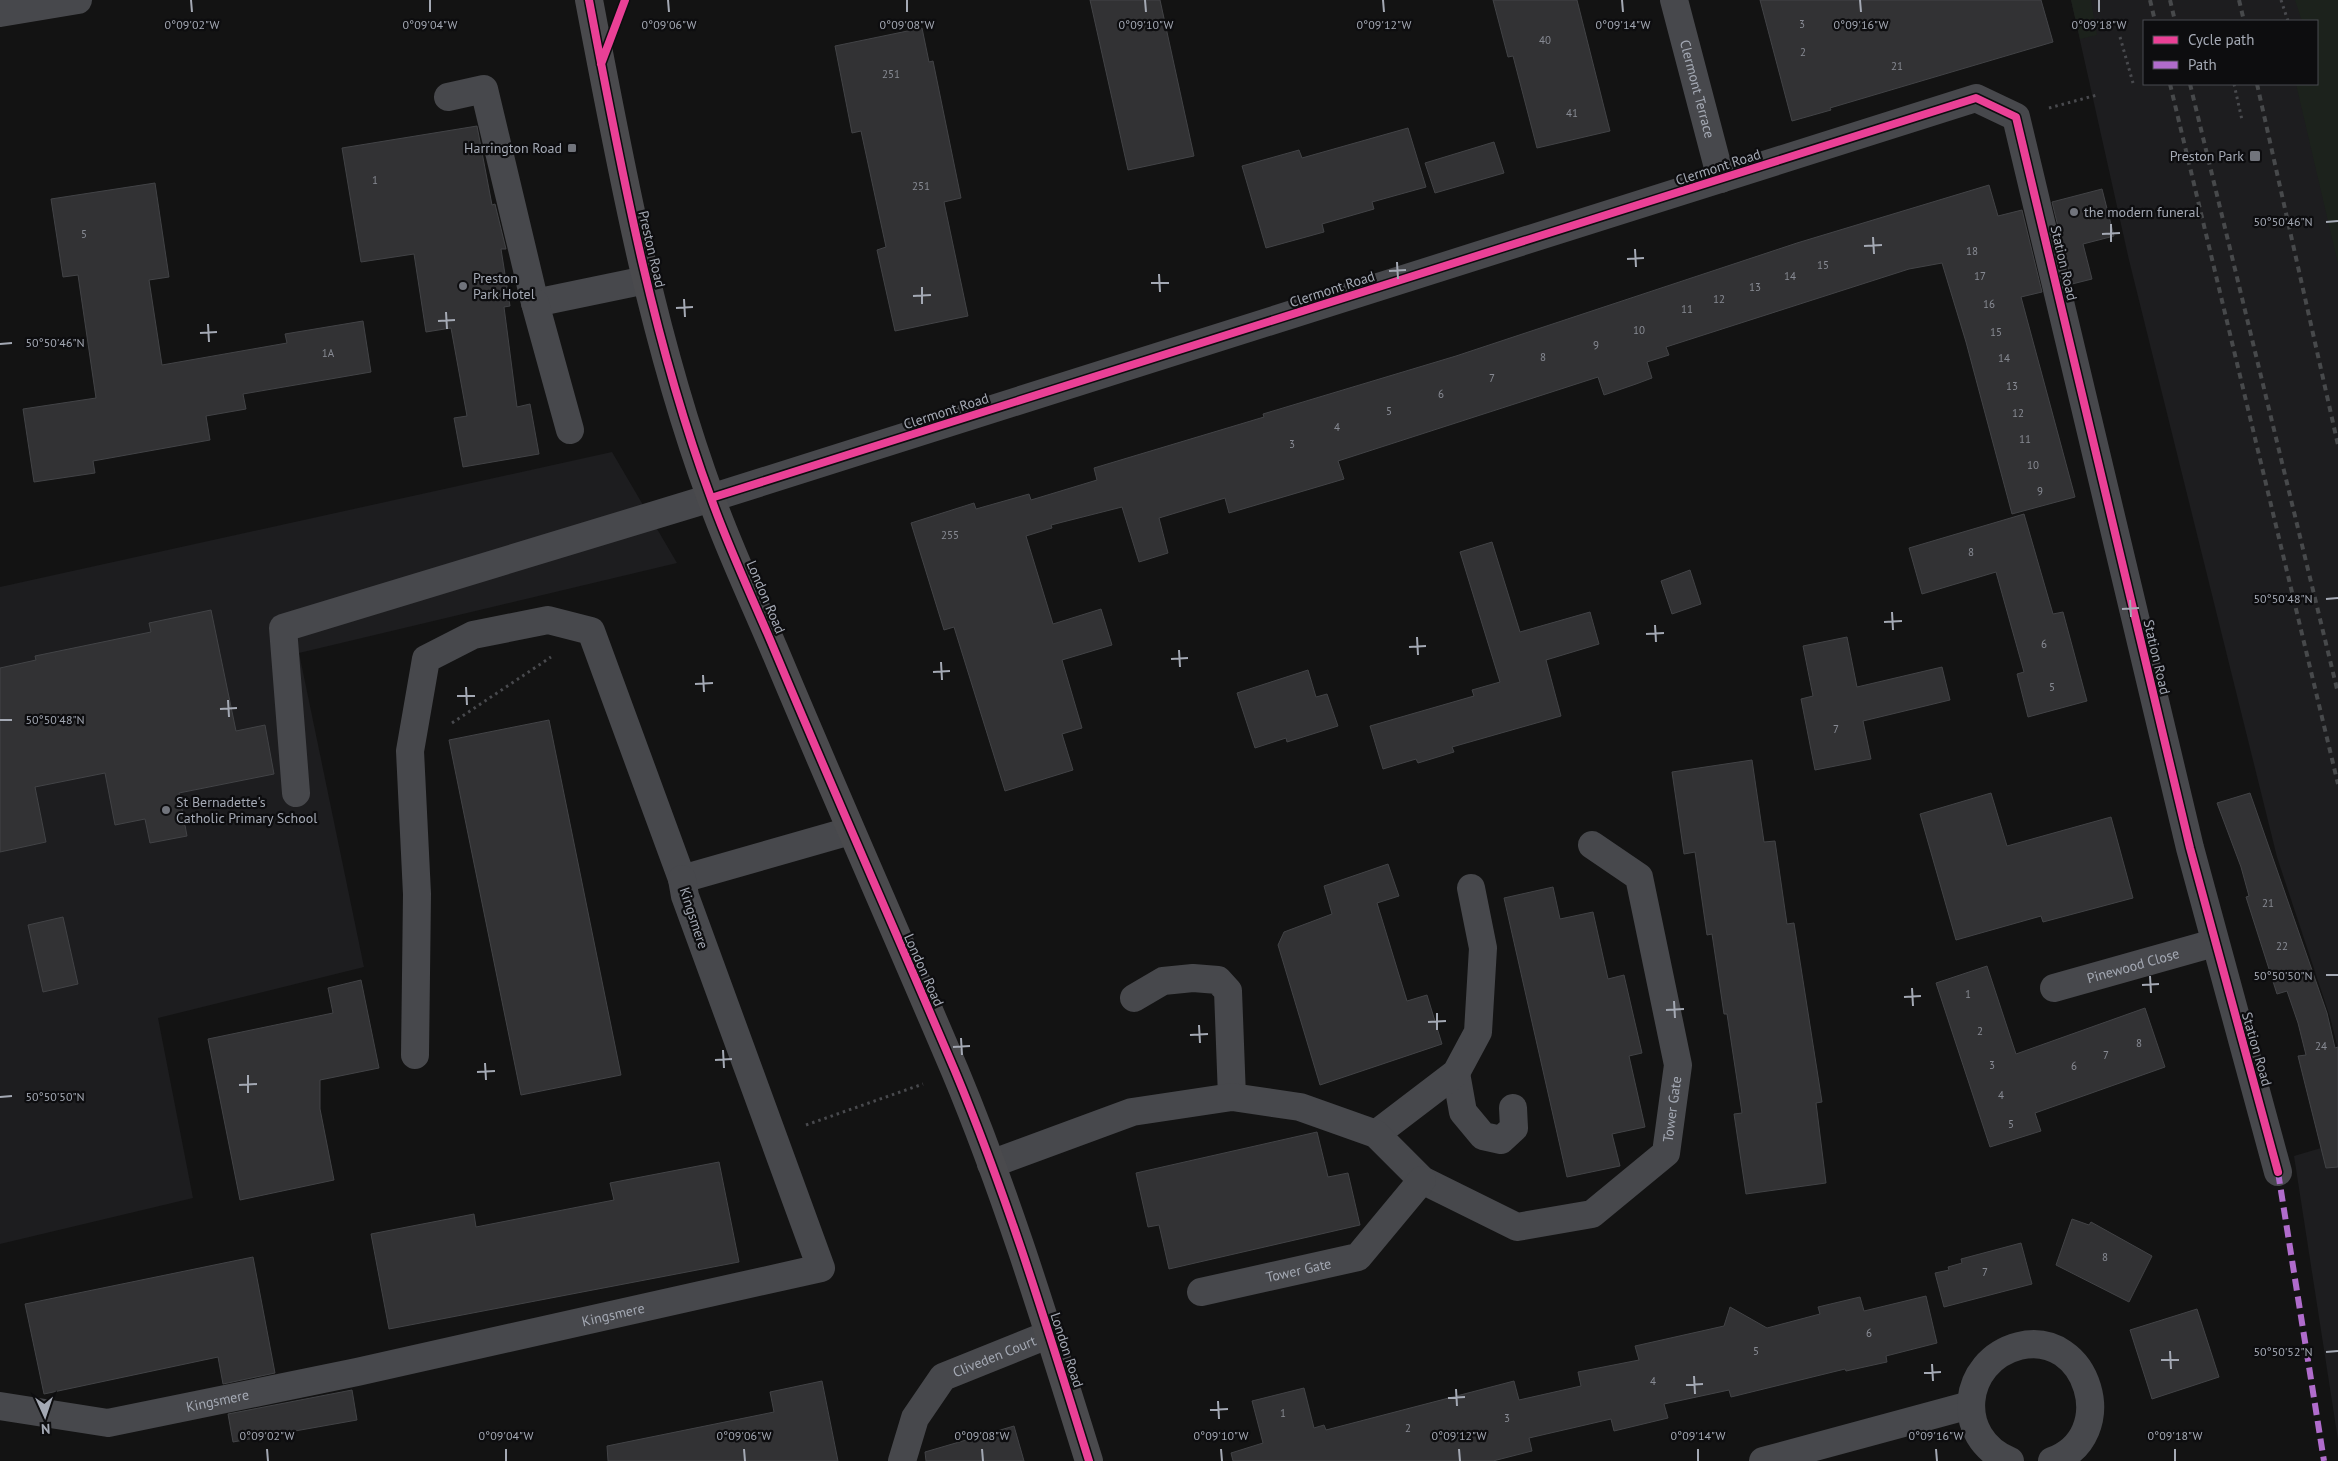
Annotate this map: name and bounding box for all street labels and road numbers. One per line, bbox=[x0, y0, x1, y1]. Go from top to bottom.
street label: Clermont Terrace bbox=[1676, 38, 1719, 140]
street label: Clermont Road bbox=[1673, 145, 1763, 189]
street label: Preston Road bbox=[634, 209, 670, 289]
street label: Station Road bbox=[2047, 224, 2081, 302]
street label: Clermont Road bbox=[1287, 267, 1377, 311]
street label: Clermont Road bbox=[901, 389, 991, 433]
street label: London Road bbox=[743, 558, 789, 636]
street label: Station Road bbox=[2140, 618, 2174, 696]
street label: Kingsmere bbox=[676, 885, 712, 951]
street label: London Road bbox=[900, 931, 948, 1009]
street label: Pinewood Close bbox=[2085, 944, 2181, 987]
street label: Station Road bbox=[2238, 1010, 2276, 1088]
street label: Tower Gate bbox=[1659, 1075, 1685, 1143]
street label: Tower Gate bbox=[1264, 1254, 1333, 1286]
street label: Kingsmere bbox=[580, 1299, 646, 1330]
street label: London Road bbox=[1046, 1310, 1088, 1390]
street label: Cliveden Court bbox=[950, 1331, 1039, 1381]
street label: Kingsmere bbox=[184, 1385, 250, 1416]

